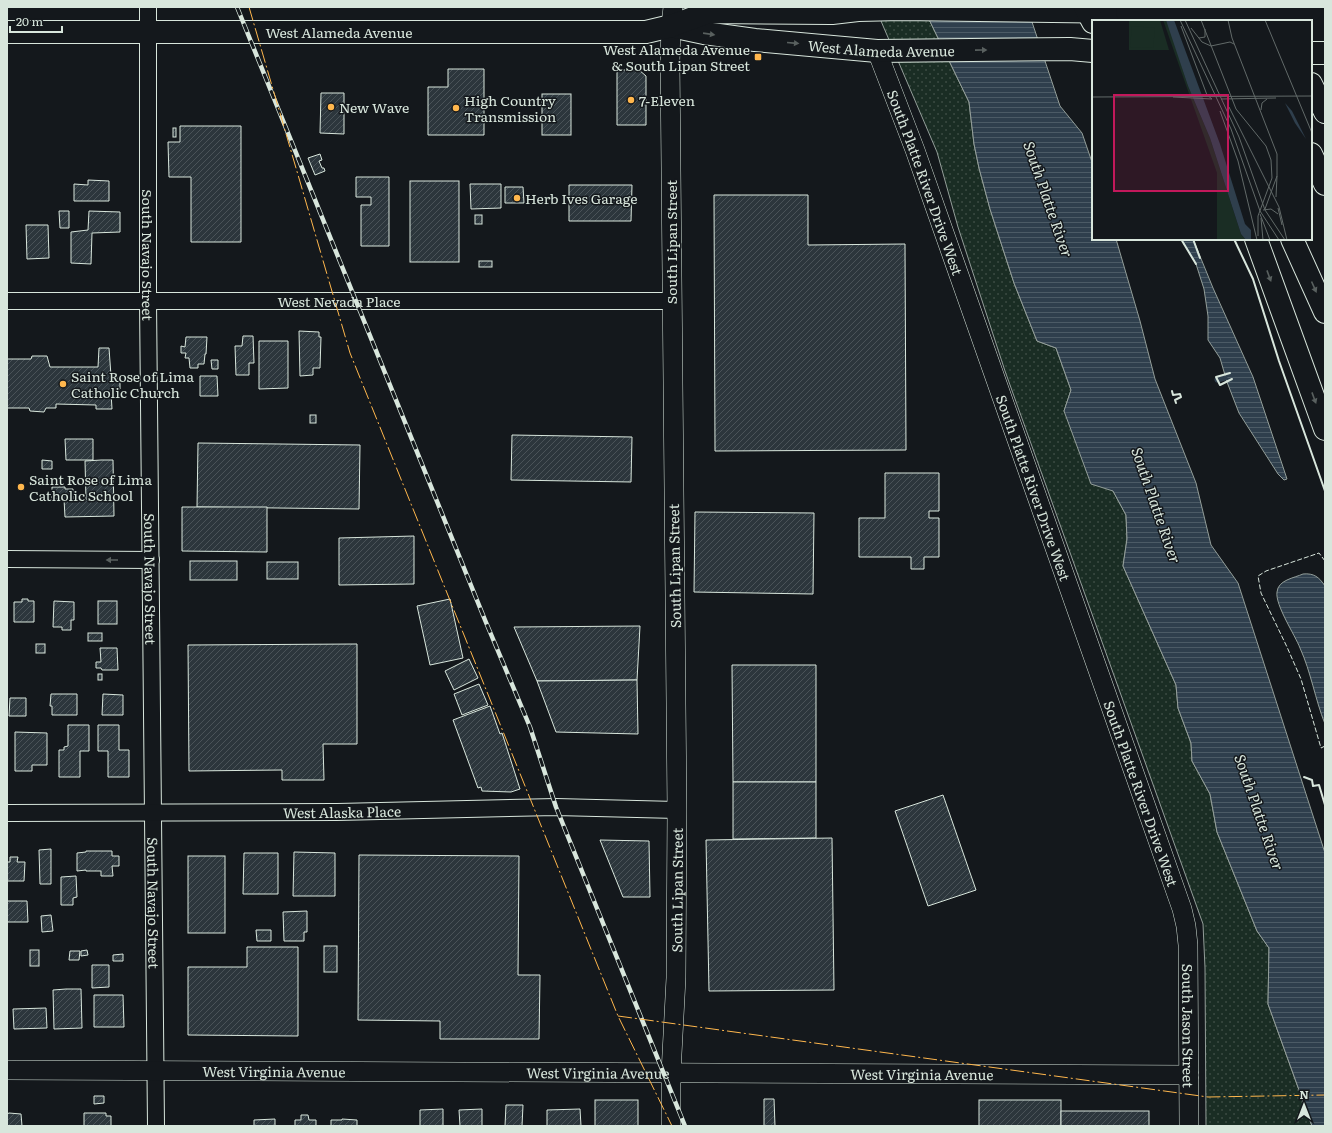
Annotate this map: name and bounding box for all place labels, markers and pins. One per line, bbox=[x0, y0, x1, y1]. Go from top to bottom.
place label: West Alameda Avenue & South Lipan Street bbox=[603, 39, 750, 75]
marker: West Alameda Avenue & South Lipan Street bbox=[753, 52, 763, 62]
place label: High Country Transmission bbox=[464, 90, 557, 126]
place label: 7-Eleven bbox=[639, 90, 695, 110]
marker: 7-Eleven bbox=[626, 95, 636, 105]
place label: New Wave bbox=[339, 97, 409, 117]
marker: New Wave bbox=[326, 102, 336, 112]
marker: High Country Transmission bbox=[451, 103, 461, 113]
place label: Herb Ives Garage bbox=[525, 188, 638, 208]
marker: Herb Ives Garage bbox=[512, 193, 522, 203]
place label: Saint Rose of Lima Catholic Church bbox=[71, 366, 194, 402]
marker: Saint Rose of Lima Catholic Church bbox=[58, 379, 68, 389]
place label: Saint Rose of Lima Catholic School bbox=[29, 469, 152, 505]
marker: Saint Rose of Lima Catholic School bbox=[16, 482, 26, 492]

